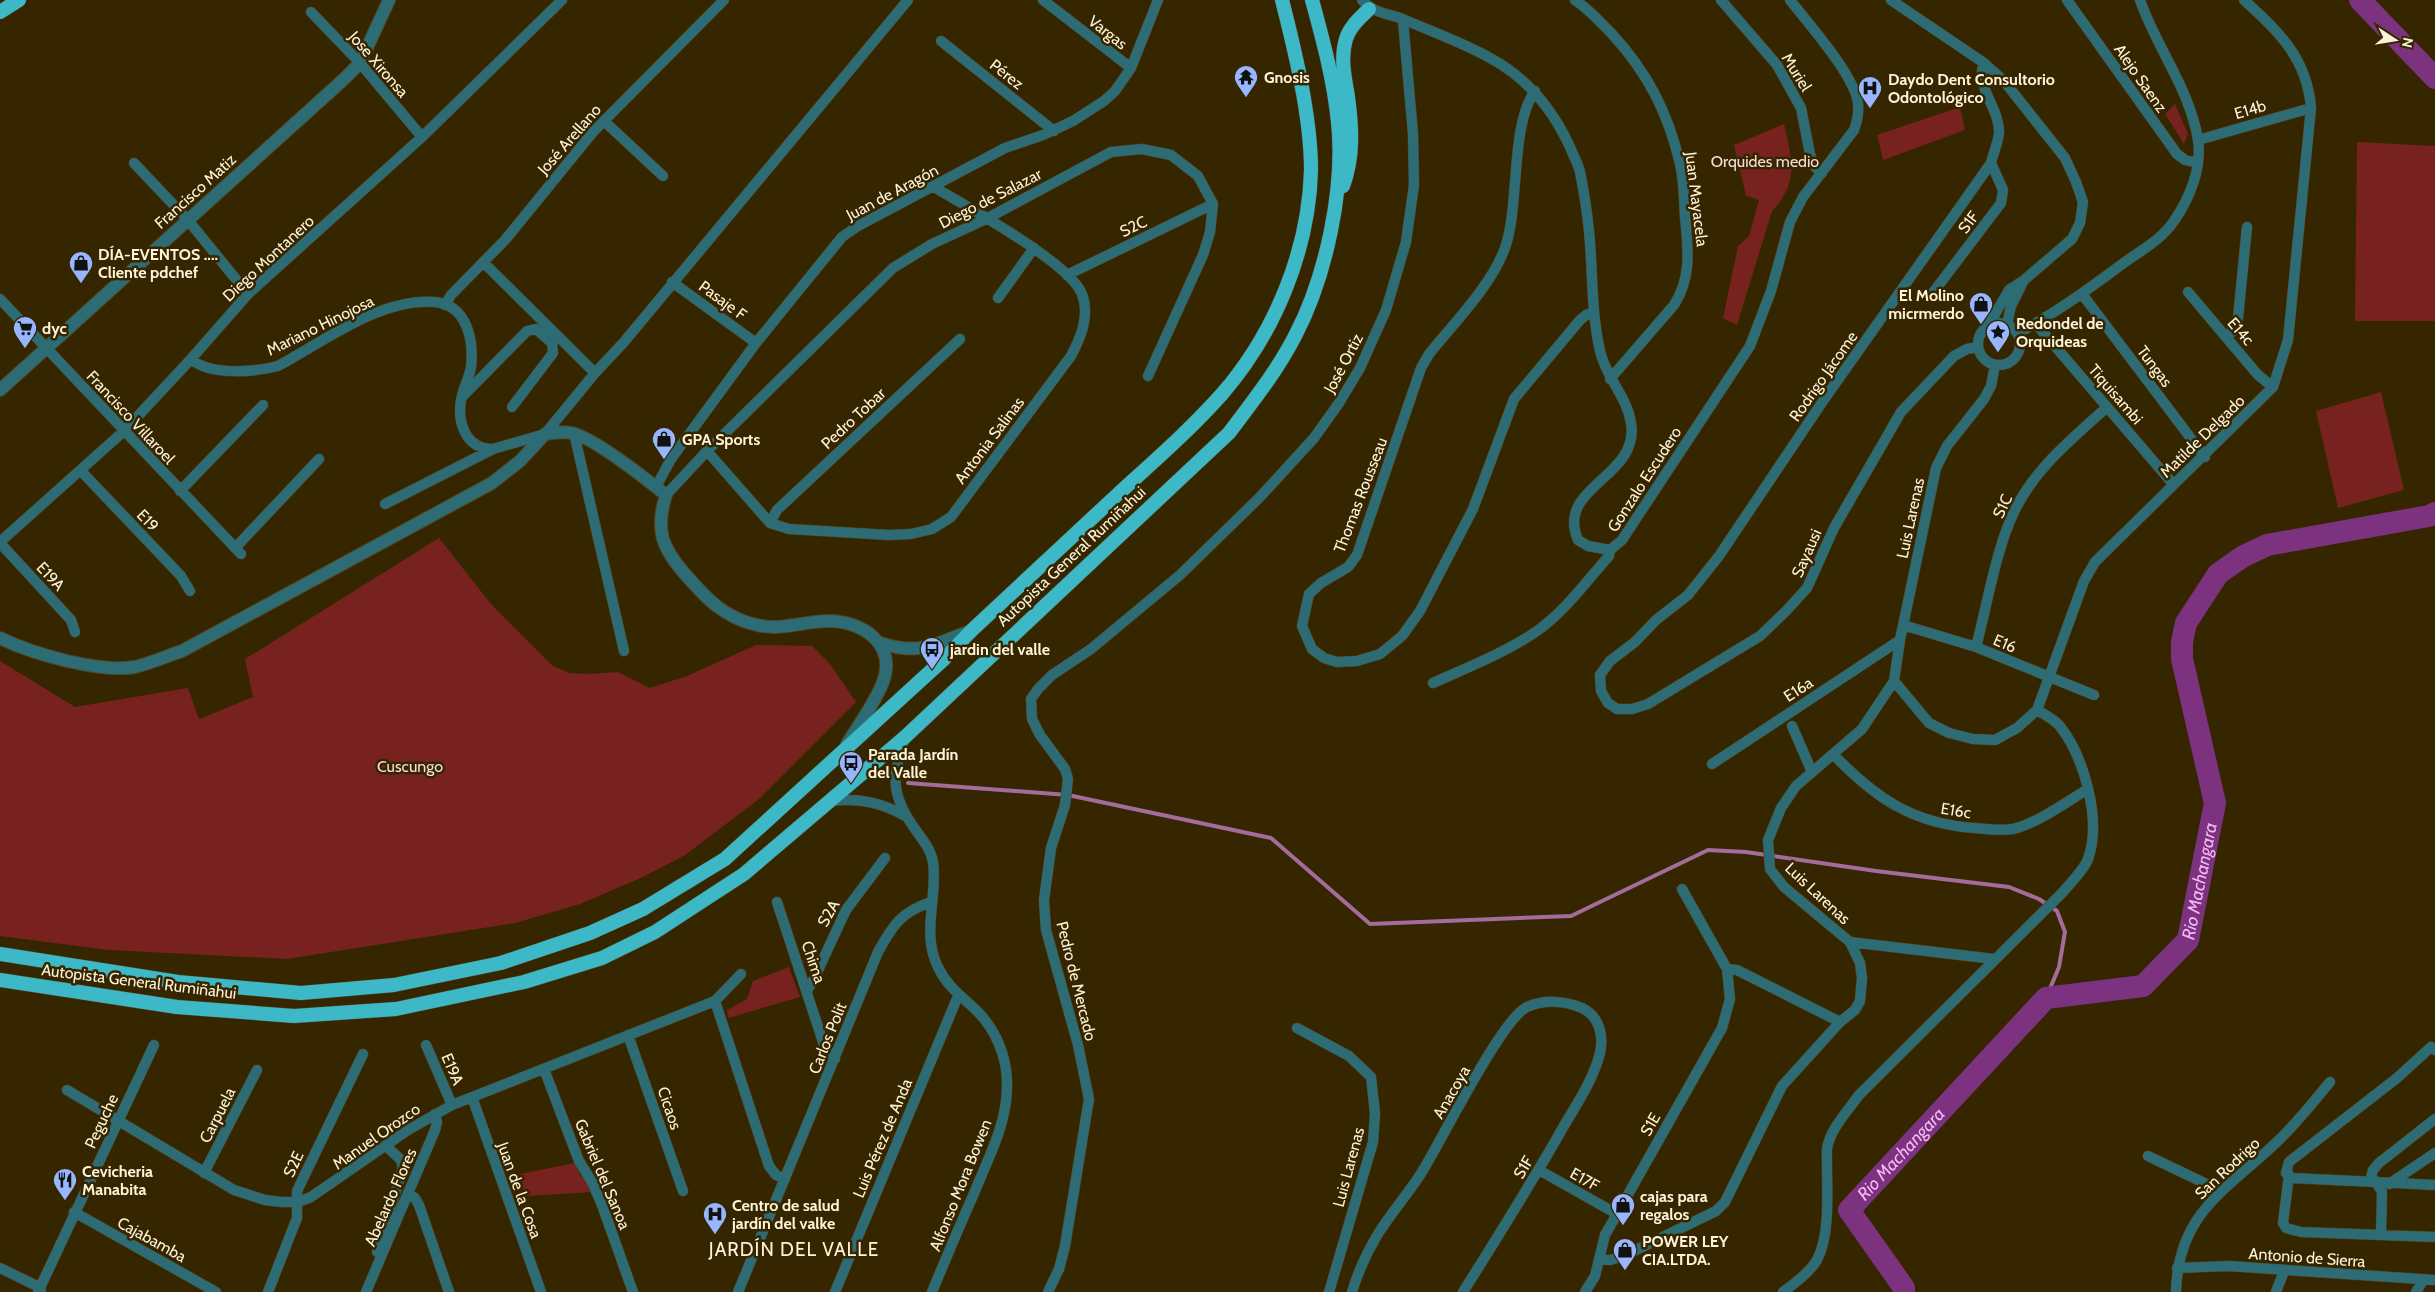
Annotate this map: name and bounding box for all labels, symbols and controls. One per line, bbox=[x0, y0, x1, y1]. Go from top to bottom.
street label: Vargas bbox=[1084, 11, 1131, 54]
north arrow bbox=[2370, 15, 2420, 65]
street label: Jose Xironsa bbox=[344, 27, 413, 101]
text: N bbox=[2398, 36, 2418, 49]
street label: Alejo Saenz bbox=[2110, 40, 2171, 117]
street label: Muriel bbox=[1777, 50, 1816, 95]
street label: Pérez bbox=[986, 55, 1028, 94]
temple icon: Gnosis bbox=[1233, 64, 1259, 98]
place label: Gnosis bbox=[1264, 68, 1310, 87]
place label: Daydo Dent Consultorio Odontológico bbox=[1888, 70, 2055, 107]
hospital icon: Daydo Dent Consultorio Odontológico bbox=[1857, 75, 1883, 109]
street label: E14b bbox=[2232, 96, 2268, 123]
street label: José Arellano bbox=[533, 100, 605, 179]
street label: Francisco Matiz bbox=[151, 150, 240, 233]
street label: Juan Mayacela bbox=[1681, 150, 1712, 248]
park label: Orquides medio bbox=[1711, 152, 1819, 171]
street label: Juan de Aragón bbox=[842, 160, 941, 225]
street label: Diego de Salazar bbox=[936, 164, 1046, 233]
street label: S1F bbox=[1954, 207, 1983, 237]
street label: Diego Montanero bbox=[219, 211, 318, 305]
street label: S2C bbox=[1117, 212, 1150, 241]
place label: DÍA-EVENTOS .... Cliente pdchef bbox=[98, 245, 218, 282]
shop icon: DÍA-EVENTOS .... Cliente pdchef bbox=[68, 250, 94, 284]
street label: Pasaje F bbox=[695, 277, 751, 324]
place label: El Molino micrmerdo bbox=[1888, 286, 1964, 323]
street label: Mariano Hinojosa bbox=[264, 291, 377, 360]
shop icon: El Molino micrmerdo bbox=[1968, 291, 1994, 325]
place label: Redondel de Orquideas bbox=[2016, 314, 2104, 351]
street label: E14c bbox=[2223, 314, 2258, 349]
supermarket icon: dyc bbox=[12, 315, 38, 349]
place label: dyc bbox=[42, 319, 67, 338]
place icon: Redondel de Orquideas bbox=[1985, 319, 2011, 353]
street label: Rodrigo Jácome bbox=[1785, 328, 1861, 425]
street label: José Ortiz bbox=[1319, 330, 1367, 397]
street label: Tungas bbox=[2133, 342, 2176, 391]
street label: Tiquisambi bbox=[2084, 361, 2147, 428]
street label: Francisco Villaroel bbox=[83, 367, 179, 468]
street label: Pedro Tobar bbox=[817, 383, 890, 453]
street label: Matilde Delgado bbox=[2156, 391, 2249, 482]
street label: Antonia Salinas bbox=[951, 393, 1028, 487]
street label: Gonzalo Escudero bbox=[1603, 423, 1686, 535]
shop icon: GPA Sports bbox=[651, 426, 677, 460]
place label: GPA Sports bbox=[682, 430, 760, 449]
street label: Thomas Rousseau bbox=[1330, 435, 1391, 555]
street label: Luis Larenas bbox=[1893, 476, 1928, 560]
street label: Autopista General Rumiñahui bbox=[993, 483, 1150, 630]
street label: S1C bbox=[1989, 491, 2016, 521]
street label: E19 bbox=[133, 505, 163, 535]
street label: Sayausi bbox=[1787, 526, 1825, 580]
street label: E19A bbox=[33, 558, 69, 595]
street label: E16 bbox=[1990, 630, 2019, 657]
bus stop icon: jardin del valle bbox=[919, 636, 945, 670]
place label: jardin del valle bbox=[949, 640, 1050, 659]
street label: E16a bbox=[1780, 673, 1817, 706]
place label: Parada Jardín del Valle bbox=[868, 745, 958, 782]
bus stop icon: Parada Jardín del Valle bbox=[838, 750, 864, 784]
park label: Cuscungo bbox=[377, 757, 443, 776]
street label: E16c bbox=[1939, 799, 1972, 822]
water label: Rio Machangara bbox=[2177, 821, 2222, 941]
street label: Luis Larenas bbox=[1781, 858, 1854, 928]
street label: S2A bbox=[813, 896, 844, 930]
street label: Pedro de Mercado bbox=[1052, 919, 1101, 1043]
street label: Chima bbox=[797, 938, 830, 986]
street label: Autopista General Rumiñahui bbox=[40, 960, 237, 1003]
street label: Carlos Polit bbox=[804, 999, 851, 1077]
street label: E19A bbox=[437, 1050, 468, 1088]
street label: Anacoya bbox=[1429, 1062, 1474, 1122]
street label: Luis Pérez de Anda bbox=[849, 1076, 916, 1200]
street label: Carpuela bbox=[195, 1084, 240, 1146]
street label: Cicaos bbox=[653, 1084, 686, 1132]
street label: Peguche bbox=[81, 1091, 122, 1151]
street label: Manuel Orozco bbox=[329, 1099, 424, 1174]
water label: Rio Machangara bbox=[1853, 1103, 1950, 1205]
street label: S1E bbox=[1636, 1109, 1665, 1139]
street label: Gabriel del Sanoa bbox=[571, 1116, 635, 1233]
street label: Alfonso Mora Bowen bbox=[925, 1117, 996, 1254]
street label: Luis Larenas bbox=[1329, 1125, 1368, 1209]
street label: San Rodrigo bbox=[2191, 1133, 2264, 1203]
street label: Juan de la Cosa bbox=[493, 1139, 546, 1241]
street label: Abelardo Flores bbox=[360, 1145, 421, 1249]
street label: S2E bbox=[279, 1148, 308, 1180]
street label: S1F bbox=[1509, 1152, 1538, 1182]
place label: Cevicheria Manabita bbox=[82, 1162, 153, 1199]
street label: E17F bbox=[1567, 1164, 1603, 1195]
restaurant icon: Cevicheria Manabita bbox=[52, 1167, 78, 1201]
place label: cajas para regalos bbox=[1640, 1187, 1708, 1224]
shop icon: cajas para regalos bbox=[1610, 1192, 1636, 1226]
place label: Centro de salud jardín del valke bbox=[731, 1196, 840, 1233]
hospital icon: Centro de salud jardín del valke bbox=[702, 1201, 728, 1235]
street label: Cajabamba bbox=[114, 1213, 190, 1266]
place label: POWER LEY CIA.LTDA. bbox=[1642, 1232, 1729, 1269]
district label: JARDÍN DEL VALLE bbox=[708, 1237, 879, 1261]
shop icon: POWER LEY CIA.LTDA. bbox=[1612, 1237, 1638, 1271]
street label: Antonio de Sierra bbox=[2248, 1244, 2366, 1271]

